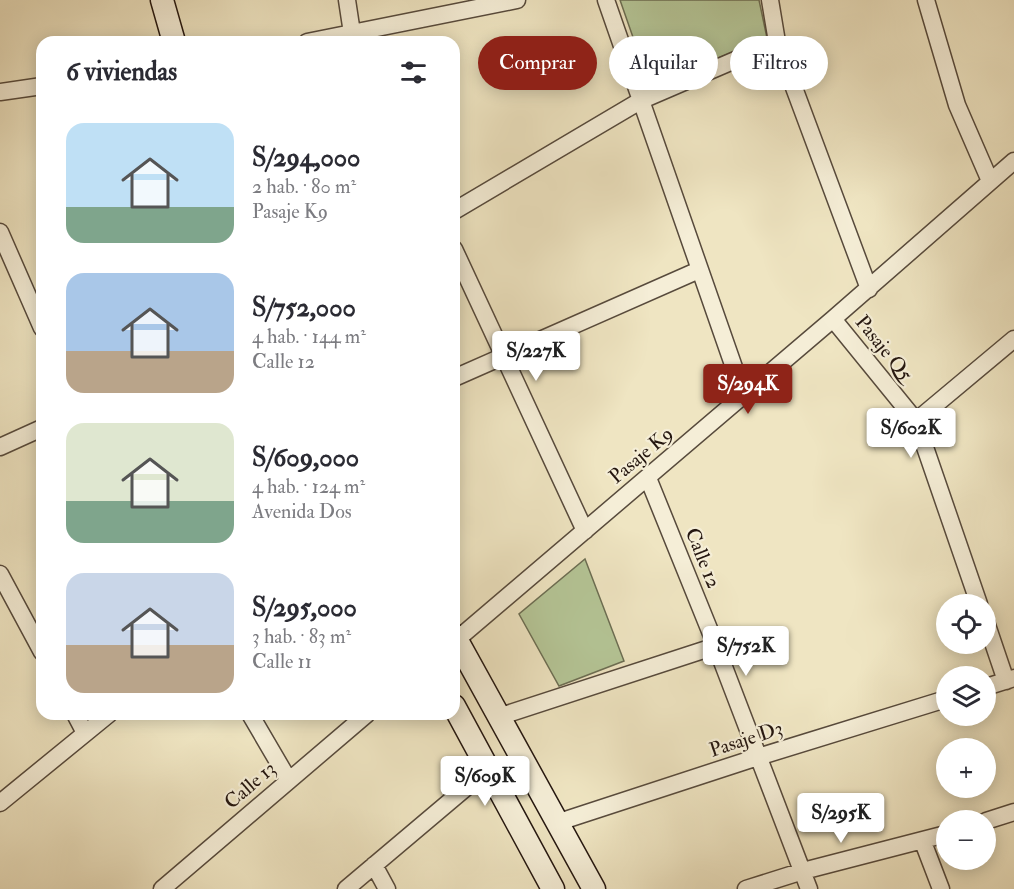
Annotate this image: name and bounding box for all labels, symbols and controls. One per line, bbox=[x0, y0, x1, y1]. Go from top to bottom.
chip: Comprar bbox=[478, 36, 597, 90]
chip: Alquilar bbox=[609, 36, 718, 90]
chip: Filtros bbox=[730, 36, 828, 90]
text: 6 viviendas bbox=[66, 56, 177, 88]
icon: filters bbox=[397, 56, 430, 89]
text: S/294,000 bbox=[252, 142, 360, 174]
icon: home bbox=[114, 147, 186, 219]
text: 2 hab. · 80 m² bbox=[252, 174, 356, 199]
text: Pasaje K9 bbox=[252, 199, 328, 224]
text: S/752,000 bbox=[252, 292, 356, 324]
icon: home bbox=[114, 297, 186, 369]
street label: Pasaje Q5 bbox=[850, 310, 921, 389]
text: 4 hab. · 144 m² bbox=[252, 324, 366, 349]
pin: S/227K bbox=[487, 331, 585, 382]
text: S/227K bbox=[506, 338, 566, 363]
text: Calle 12 bbox=[252, 349, 315, 374]
pin: S/294K bbox=[699, 364, 797, 415]
text: S/294K bbox=[717, 371, 779, 396]
pin: S/602K bbox=[862, 408, 960, 459]
text: S/602K bbox=[881, 415, 941, 440]
street label: Pasaje K9 bbox=[604, 421, 678, 489]
text: S/609,000 bbox=[252, 442, 359, 474]
icon: home bbox=[114, 447, 186, 519]
text: 4 hab. · 124 m² bbox=[252, 474, 365, 499]
text: Avenida Dos bbox=[252, 499, 352, 524]
street label: Calle 12 bbox=[680, 524, 726, 592]
text: S/295,000 bbox=[252, 592, 357, 624]
map controls bbox=[936, 594, 996, 870]
button: locate bbox=[936, 594, 996, 654]
icon: home bbox=[114, 597, 186, 669]
text: 3 hab. · 83 m² bbox=[252, 624, 351, 649]
pin: S/752K bbox=[697, 626, 795, 677]
text: S/752K bbox=[717, 633, 775, 658]
text: Calle 11 bbox=[252, 649, 312, 674]
button: layers bbox=[936, 666, 996, 726]
street label: Pasaje D3 bbox=[706, 715, 786, 763]
button: + bbox=[936, 738, 996, 798]
street label: Calle 13 bbox=[219, 756, 281, 814]
pin: S/609K bbox=[436, 756, 534, 807]
text: S/609K bbox=[455, 763, 515, 788]
pin: S/295K bbox=[792, 793, 890, 844]
text: S/295K bbox=[811, 800, 871, 825]
button: − bbox=[936, 810, 996, 870]

